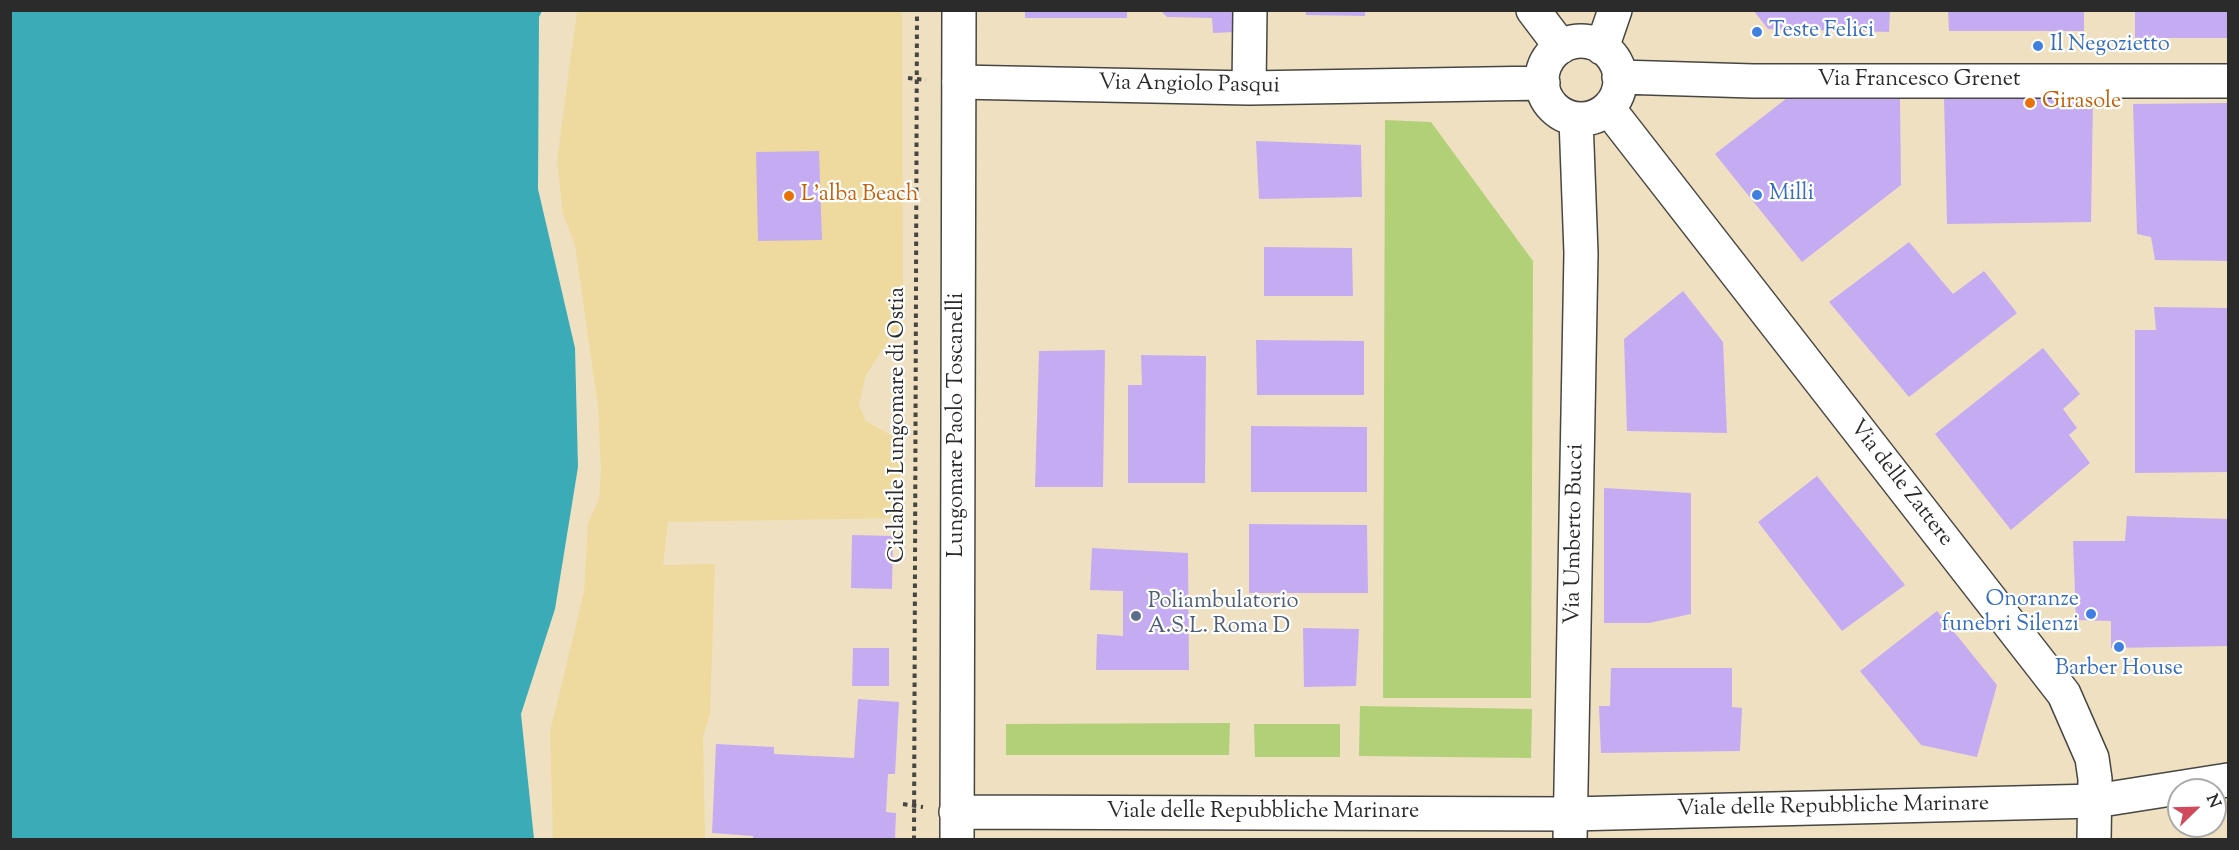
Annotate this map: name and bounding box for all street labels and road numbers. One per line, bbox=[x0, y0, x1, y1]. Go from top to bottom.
street label: Via Francesco Grenet bbox=[1817, 68, 2021, 94]
street label: Via Angiolo Pasqui bbox=[1098, 71, 1280, 101]
street label: Ciclabile Lungomare di Ostia bbox=[886, 287, 912, 563]
street label: Lungomare Paolo Toscanelli bbox=[945, 293, 971, 557]
street label: Via delle Zattere bbox=[1843, 416, 1957, 552]
street label: Via Umberto Bucci bbox=[1561, 443, 1591, 625]
street label: Viale delle Repubbliche Marinare bbox=[1677, 792, 1989, 824]
street label: Viale delle Repubbliche Marinare bbox=[1107, 800, 1419, 826]

